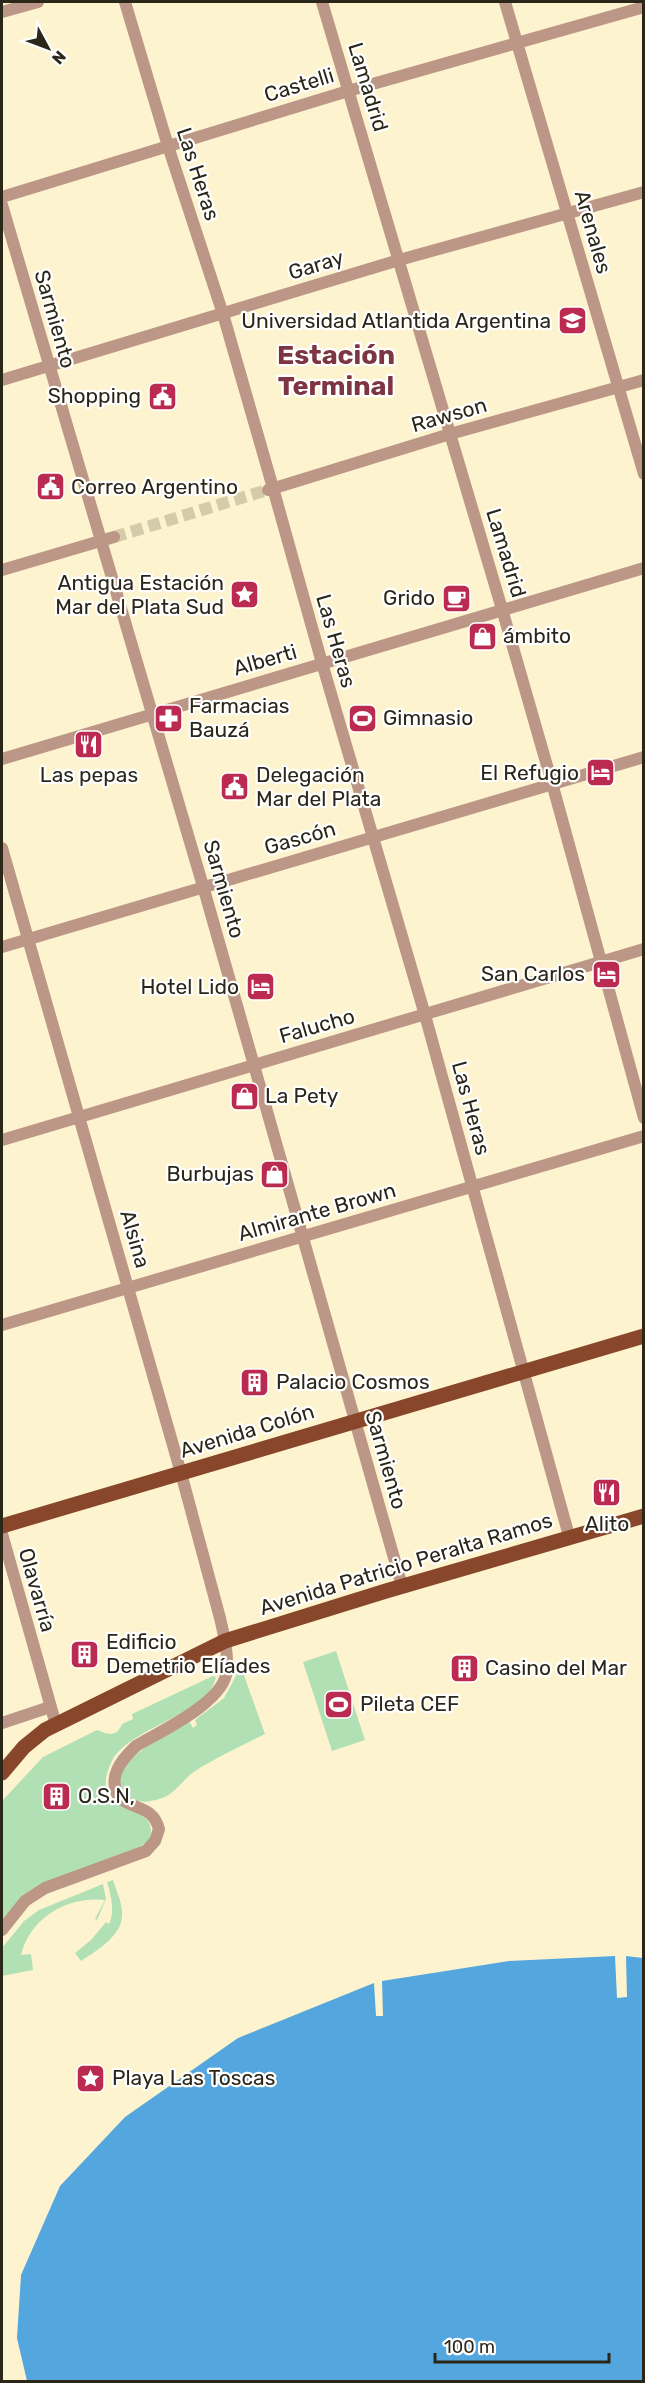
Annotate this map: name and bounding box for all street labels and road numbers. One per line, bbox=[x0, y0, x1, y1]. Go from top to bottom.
street label: Lamadrid bbox=[343, 39, 394, 134]
street label: Castelli bbox=[261, 62, 337, 107]
street label: Las Heras bbox=[172, 124, 225, 223]
street label: Arenales bbox=[570, 187, 617, 276]
street label: Garay bbox=[285, 244, 347, 285]
street label: Sarmiento bbox=[30, 267, 81, 371]
street label: Rawson bbox=[408, 392, 489, 437]
street label: Lamadrid bbox=[481, 505, 532, 600]
street label: Las Heras bbox=[311, 591, 362, 691]
street label: Alberti bbox=[230, 639, 299, 680]
street label: Gascón bbox=[261, 815, 338, 860]
street label: Sarmiento bbox=[199, 837, 250, 941]
street label: Falucho bbox=[276, 1003, 358, 1048]
street label: Las Heras bbox=[447, 1058, 496, 1158]
street label: Almirante Brown bbox=[235, 1177, 399, 1246]
street label: Alsina bbox=[115, 1207, 156, 1271]
street label: Avenida Colón bbox=[177, 1398, 317, 1463]
street label: Sarmiento bbox=[361, 1408, 412, 1512]
street label: Avenida Patricio Peralta Ramos bbox=[256, 1507, 555, 1620]
street label: Olavarría bbox=[14, 1545, 61, 1635]

